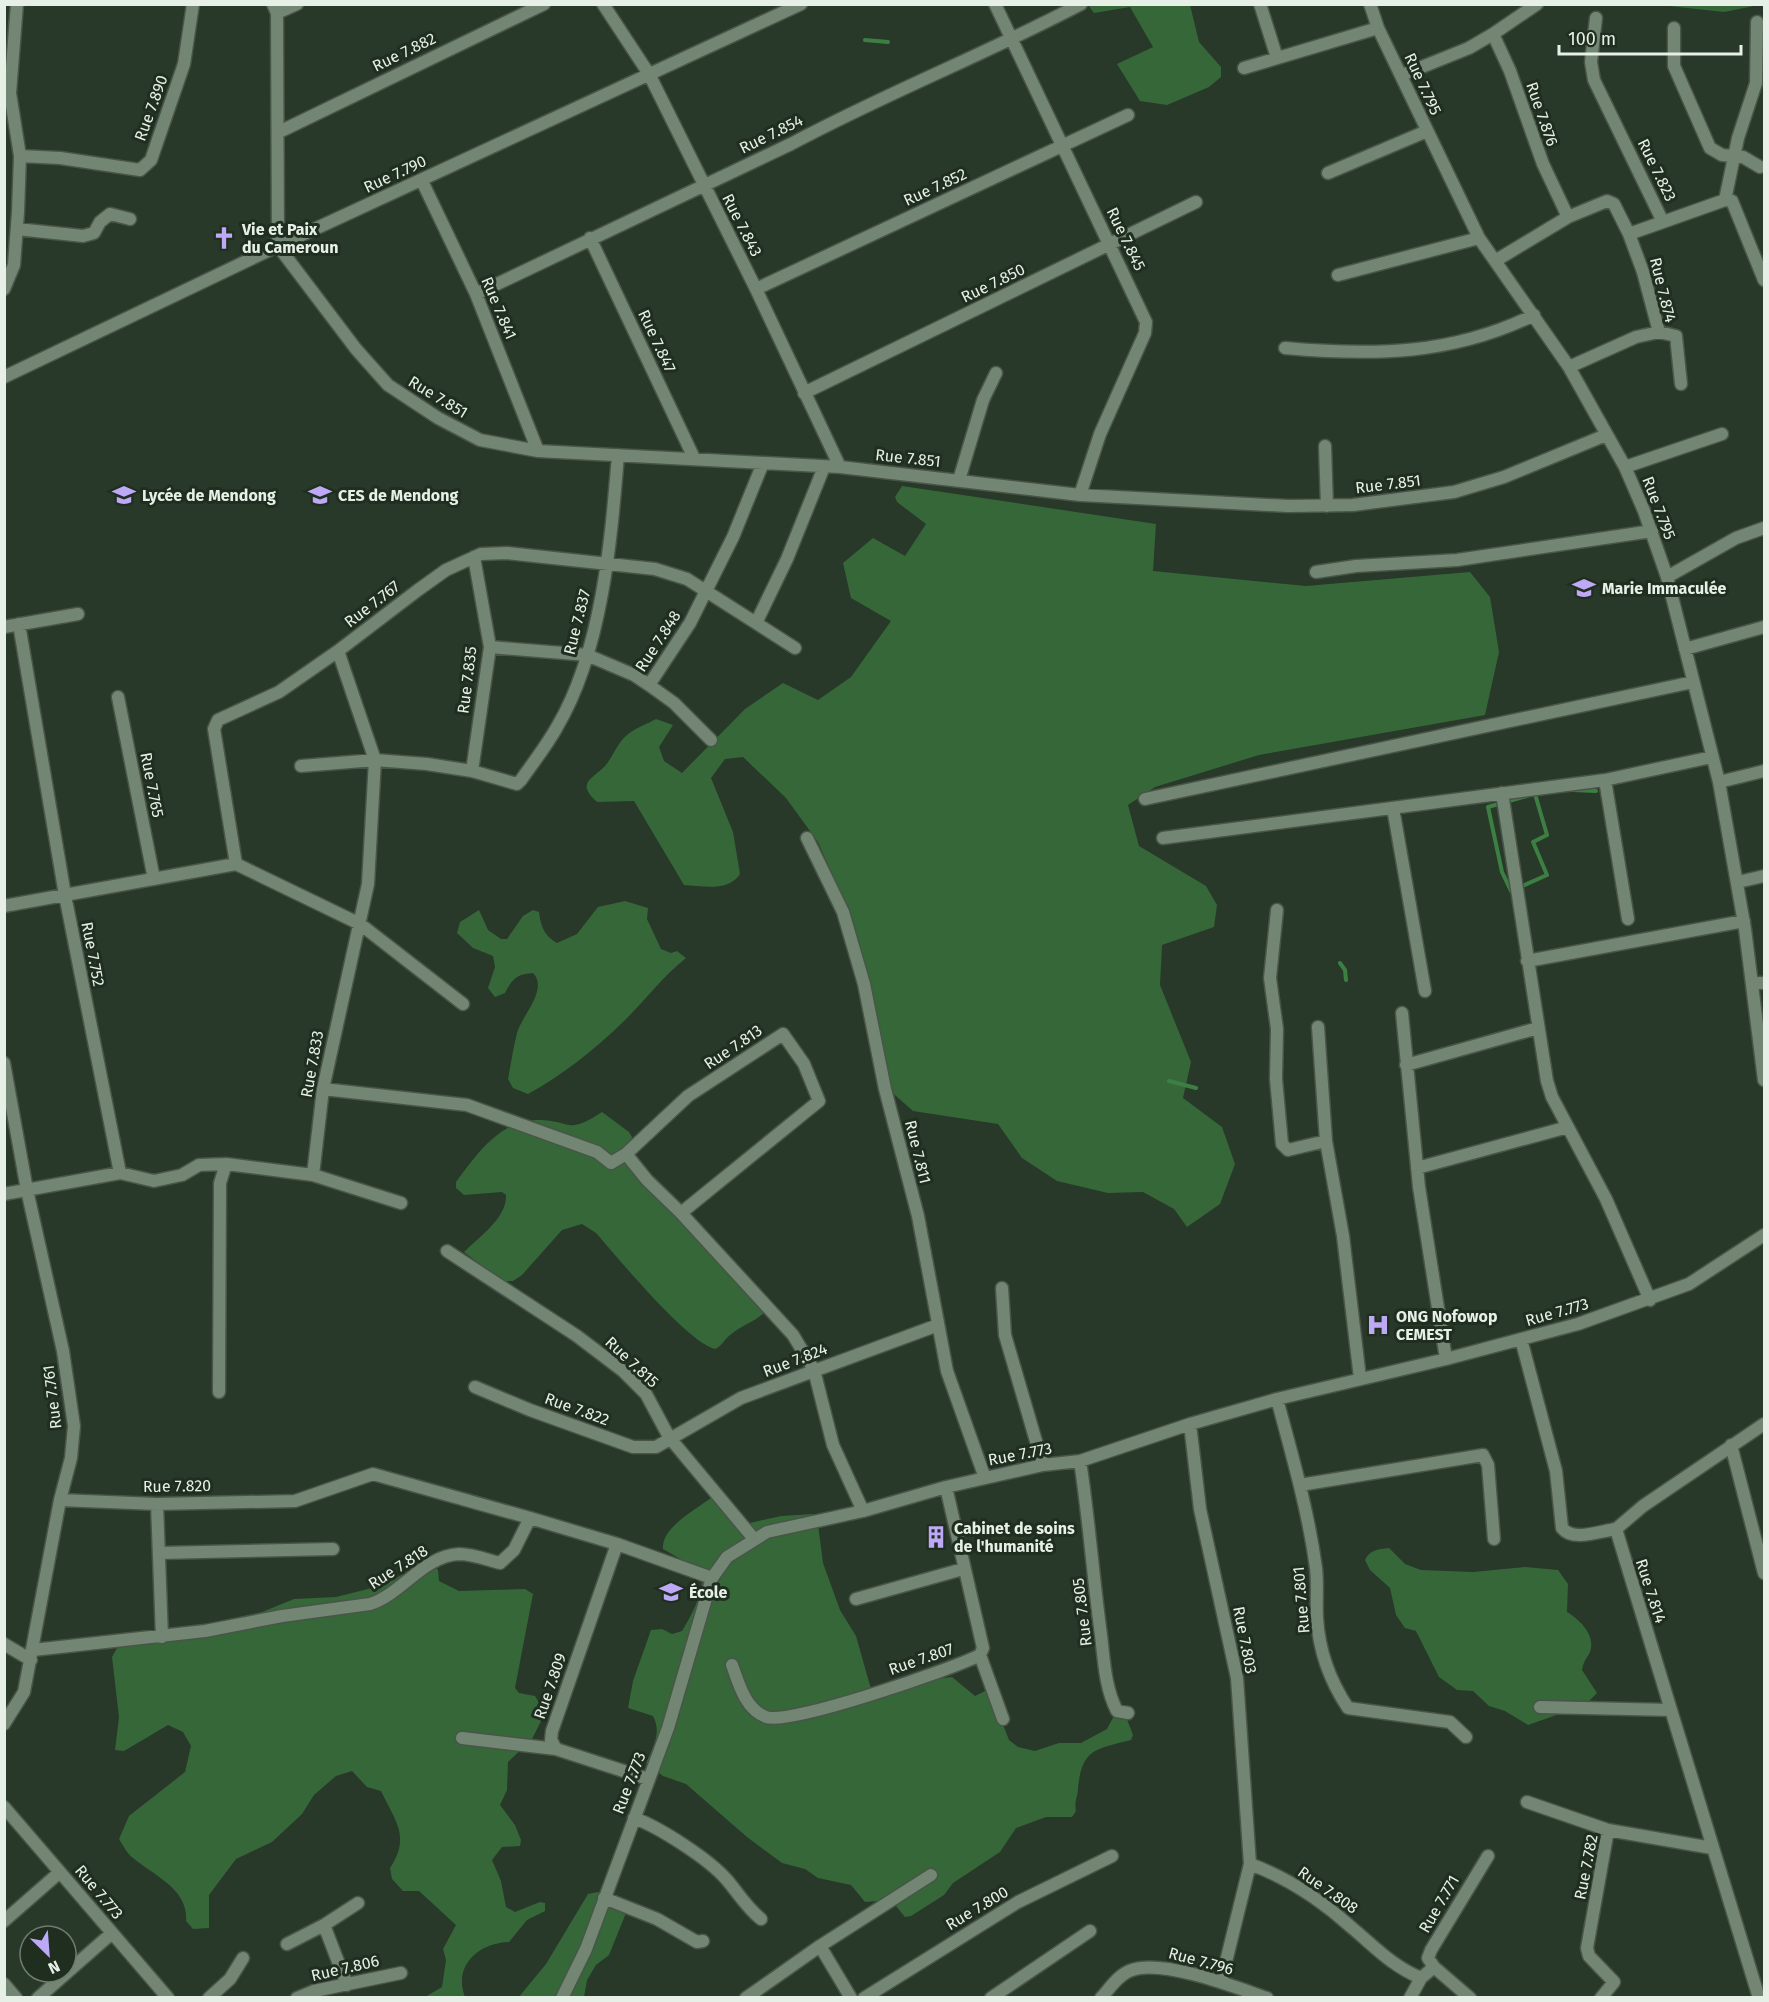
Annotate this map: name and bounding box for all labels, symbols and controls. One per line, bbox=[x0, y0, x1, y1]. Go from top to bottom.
scale bar bbox=[1559, 18, 1740, 56]
street label: Rue 7.882 bbox=[369, 28, 439, 76]
text: 100 m bbox=[1568, 28, 1616, 50]
street label: Rue 7.795 bbox=[1400, 50, 1446, 118]
street label: Rue 7.890 bbox=[130, 72, 172, 144]
street label: Rue 7.876 bbox=[1522, 79, 1562, 149]
street label: Rue 7.854 bbox=[736, 110, 806, 157]
street label: Rue 7.823 bbox=[1634, 136, 1680, 204]
street label: Rue 7.790 bbox=[361, 151, 429, 197]
street label: Rue 7.852 bbox=[900, 164, 970, 210]
street label: Rue 7.843 bbox=[718, 190, 766, 260]
street label: Rue 7.845 bbox=[1103, 204, 1149, 274]
place label: Vie et Paix du Cameroun bbox=[241, 220, 338, 257]
church icon: Vie et Paix du Cameroun bbox=[211, 225, 237, 251]
street label: Rue 7.874 bbox=[1646, 255, 1680, 325]
street label: Rue 7.850 bbox=[958, 259, 1028, 307]
street label: Rue 7.841 bbox=[477, 274, 521, 342]
street label: Rue 7.847 bbox=[634, 307, 680, 375]
street label: Rue 7.851 bbox=[405, 372, 471, 422]
street label: Rue 7.851 bbox=[874, 445, 942, 471]
street label: Rue 7.851 bbox=[1354, 471, 1422, 497]
street label: Rue 7.795 bbox=[1638, 474, 1680, 542]
school or university icon: Lycée de Mendong bbox=[111, 482, 137, 508]
school or university icon: CES de Mendong bbox=[307, 482, 333, 508]
place label: Lycée de Mendong bbox=[142, 486, 276, 505]
place label: CES de Mendong bbox=[338, 486, 458, 505]
school or university icon: Marie Immaculée bbox=[1571, 575, 1597, 601]
street label: Rue 7.767 bbox=[341, 577, 403, 631]
place label: Marie Immaculée bbox=[1602, 579, 1727, 598]
street label: Rue 7.837 bbox=[560, 587, 594, 657]
street label: Rue 7.848 bbox=[631, 607, 685, 675]
street label: Rue 7.835 bbox=[453, 645, 481, 715]
street label: Rue 7.765 bbox=[136, 751, 168, 819]
street label: Rue 7.752 bbox=[77, 920, 109, 988]
street label: Rue 7.813 bbox=[700, 1021, 766, 1073]
street label: Rue 7.833 bbox=[297, 1029, 327, 1099]
street label: Rue 7.811 bbox=[901, 1118, 935, 1186]
street label: Rue 7.773 bbox=[1523, 1294, 1591, 1330]
place label: ONG Nofowop CEMEST bbox=[1396, 1307, 1498, 1344]
hospital icon: ONG Nofowop CEMEST bbox=[1365, 1312, 1391, 1338]
street label: Rue 7.815 bbox=[601, 1332, 663, 1392]
street label: Rue 7.824 bbox=[760, 1339, 830, 1381]
street label: Rue 7.761 bbox=[39, 1364, 65, 1430]
street label: Rue 7.822 bbox=[542, 1389, 612, 1429]
street label: Rue 7.773 bbox=[986, 1438, 1054, 1470]
street label: Rue 7.820 bbox=[143, 1476, 211, 1496]
place label: Cabinet de soins de l'humanité bbox=[954, 1519, 1075, 1556]
building icon: Cabinet de soins de l'humanité bbox=[923, 1524, 949, 1550]
street label: Rue 7.818 bbox=[365, 1541, 431, 1593]
street label: Rue 7.814 bbox=[1632, 1556, 1670, 1626]
street label: Rue 7.801 bbox=[1289, 1566, 1313, 1634]
street label: Rue 7.805 bbox=[1068, 1577, 1096, 1647]
school or university icon: École bbox=[658, 1579, 684, 1605]
place label: École bbox=[689, 1582, 727, 1602]
street label: Rue 7.803 bbox=[1229, 1605, 1261, 1675]
street label: Rue 7.807 bbox=[886, 1639, 956, 1679]
street label: Rue 7.809 bbox=[530, 1650, 570, 1722]
street label: Rue 7.773 bbox=[608, 1749, 650, 1817]
street label: Rue 7.782 bbox=[1570, 1833, 1602, 1901]
street label: Rue 7.773 bbox=[71, 1861, 127, 1923]
street label: Rue 7.808 bbox=[1294, 1862, 1362, 1918]
street label: Rue 7.771 bbox=[1415, 1872, 1463, 1936]
street label: Rue 7.800 bbox=[942, 1882, 1012, 1934]
north arrow bbox=[18, 1924, 78, 1984]
street label: Rue 7.796 bbox=[1166, 1943, 1236, 1979]
street label: Rue 7.806 bbox=[309, 1951, 381, 1985]
text: N bbox=[45, 1956, 63, 1978]

